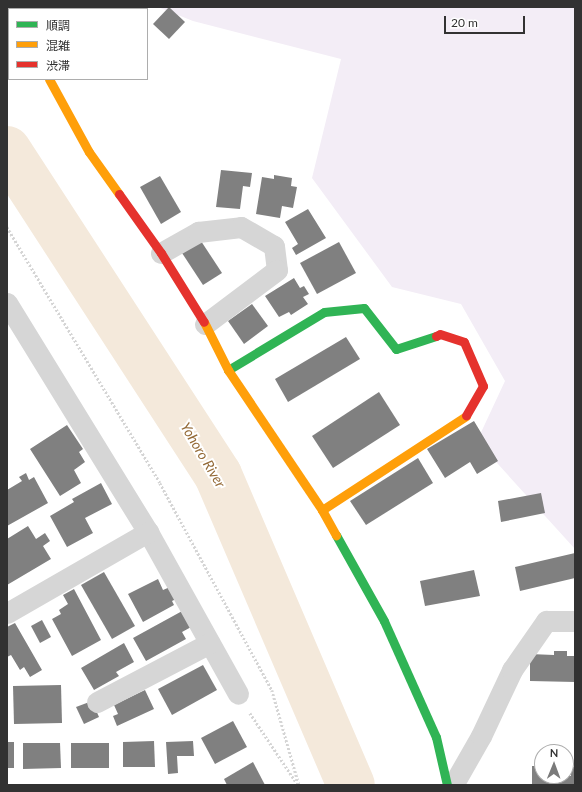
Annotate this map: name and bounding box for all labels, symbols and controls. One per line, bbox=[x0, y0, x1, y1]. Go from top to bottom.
legend bbox=[8, 8, 148, 80]
scale bar bbox=[446, 8, 527, 34]
text: 20 m bbox=[451, 15, 478, 30]
text: 順調 bbox=[46, 18, 70, 33]
text: 混雑 bbox=[46, 38, 70, 53]
text: 渋滞 bbox=[46, 58, 70, 73]
water label: Yohoro River bbox=[177, 419, 229, 491]
north arrow bbox=[534, 744, 574, 784]
text: N bbox=[550, 746, 559, 759]

